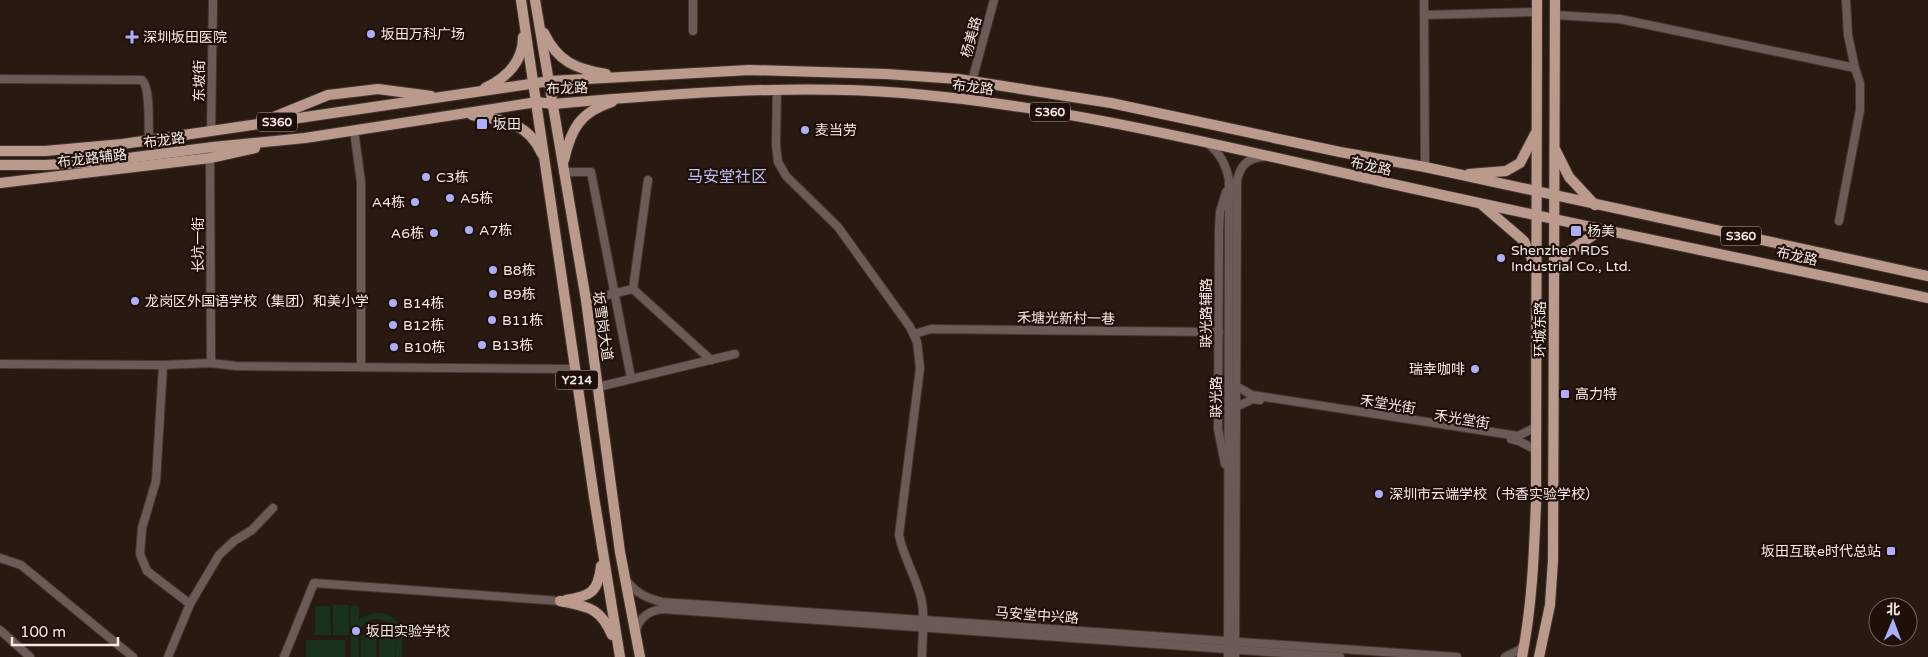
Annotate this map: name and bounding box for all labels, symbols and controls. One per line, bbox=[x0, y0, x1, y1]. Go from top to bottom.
street label: 杨美路 bbox=[958, 15, 985, 60]
place label: 坂田万科广场 bbox=[381, 26, 465, 43]
marker: 坂田万科广场 bbox=[365, 28, 377, 40]
place label: 深圳坂田医院 bbox=[143, 29, 227, 46]
marker: 深圳坂田医院 bbox=[125, 30, 139, 44]
street label: 东坡街 bbox=[191, 60, 208, 102]
street label: 布龙路 bbox=[951, 77, 995, 98]
street label: 布龙路 bbox=[546, 79, 588, 98]
road number: S360 bbox=[1030, 102, 1070, 121]
road number: S360 bbox=[257, 112, 297, 132]
place label: 坂田 bbox=[493, 116, 521, 133]
marker: 坂田 bbox=[475, 117, 489, 131]
place label: 麦当劳 bbox=[815, 122, 857, 139]
marker: 麦当劳 bbox=[799, 124, 811, 136]
street label: 布龙路 bbox=[142, 129, 186, 152]
street label: 布龙路辅路 bbox=[56, 146, 128, 171]
street label: 布龙路 bbox=[1349, 154, 1393, 179]
district label: 马安堂社区 bbox=[687, 167, 767, 187]
place label: C3栋 bbox=[436, 169, 469, 186]
marker: C3栋 bbox=[420, 171, 432, 183]
place label: A5栋 bbox=[460, 190, 493, 207]
marker: A5栋 bbox=[444, 192, 456, 204]
place label: A4栋 bbox=[372, 194, 405, 211]
marker: A4栋 bbox=[409, 196, 421, 208]
street label: 长坑一街 bbox=[190, 217, 207, 273]
place label: A7栋 bbox=[479, 222, 512, 239]
place label: 杨美 bbox=[1587, 223, 1615, 240]
marker: A7栋 bbox=[463, 224, 475, 236]
marker: 杨美 bbox=[1569, 224, 1583, 238]
place label: A6栋 bbox=[391, 225, 424, 242]
marker: A6栋 bbox=[428, 227, 440, 239]
road number: S360 bbox=[1721, 227, 1761, 246]
place label: Shenzhen RDS Industrial Co., Ltd. bbox=[1511, 242, 1631, 275]
street label: 布龙路 bbox=[1775, 244, 1819, 269]
marker: Shenzhen RDS Industrial Co., Ltd. bbox=[1495, 252, 1507, 264]
place label: B8栋 bbox=[503, 262, 536, 279]
marker: B8栋 bbox=[487, 264, 499, 276]
street label: 联光路辅路 bbox=[1198, 278, 1215, 348]
place label: B9栋 bbox=[503, 286, 536, 303]
marker: B9栋 bbox=[487, 288, 499, 300]
street label: 坂雪岗大道 bbox=[589, 290, 616, 362]
place label: 龙岗区外国语学校（集团）和美小学 bbox=[145, 293, 369, 310]
marker: 龙岗区外国语学校（集团）和美小学 bbox=[129, 295, 141, 307]
place label: B14栋 bbox=[403, 295, 444, 312]
marker: B14栋 bbox=[387, 297, 399, 309]
street label: 环城东路 bbox=[1532, 301, 1549, 357]
street label: 禾塘光新村一巷 bbox=[1017, 309, 1115, 328]
place label: B11栋 bbox=[502, 312, 543, 329]
marker: B11栋 bbox=[486, 314, 498, 326]
place label: B12栋 bbox=[403, 317, 444, 334]
marker: B12栋 bbox=[387, 319, 399, 331]
place label: B13栋 bbox=[492, 337, 533, 354]
place label: B10栋 bbox=[404, 339, 445, 356]
marker: B13栋 bbox=[476, 339, 488, 351]
marker: B10栋 bbox=[388, 341, 400, 353]
place label: 瑞幸咖啡 bbox=[1409, 361, 1465, 378]
marker: 瑞幸咖啡 bbox=[1469, 363, 1481, 375]
road number: Y214 bbox=[556, 370, 598, 390]
street label: 联光路 bbox=[1208, 376, 1225, 418]
place label: 高力特 bbox=[1575, 386, 1617, 403]
marker: 高力特 bbox=[1559, 388, 1571, 400]
street label: 禾堂光街 bbox=[1359, 392, 1417, 417]
street label: 禾光堂街 bbox=[1433, 407, 1491, 432]
place label: 深圳市云端学校（书香实验学校） bbox=[1389, 486, 1599, 503]
marker: 深圳市云端学校（书香实验学校） bbox=[1373, 488, 1385, 500]
place label: 坂田互联e时代总站 bbox=[1761, 543, 1881, 560]
marker: 坂田互联e时代总站 bbox=[1885, 545, 1897, 557]
north arrow bbox=[1868, 597, 1918, 647]
text: 北 bbox=[1886, 601, 1900, 618]
street label: 马安堂中兴路 bbox=[994, 604, 1079, 627]
scale bar bbox=[12, 614, 119, 646]
text: 100 m bbox=[20, 623, 66, 641]
place label: 坂田实验学校 bbox=[366, 623, 450, 640]
marker: 坂田实验学校 bbox=[350, 625, 362, 637]

